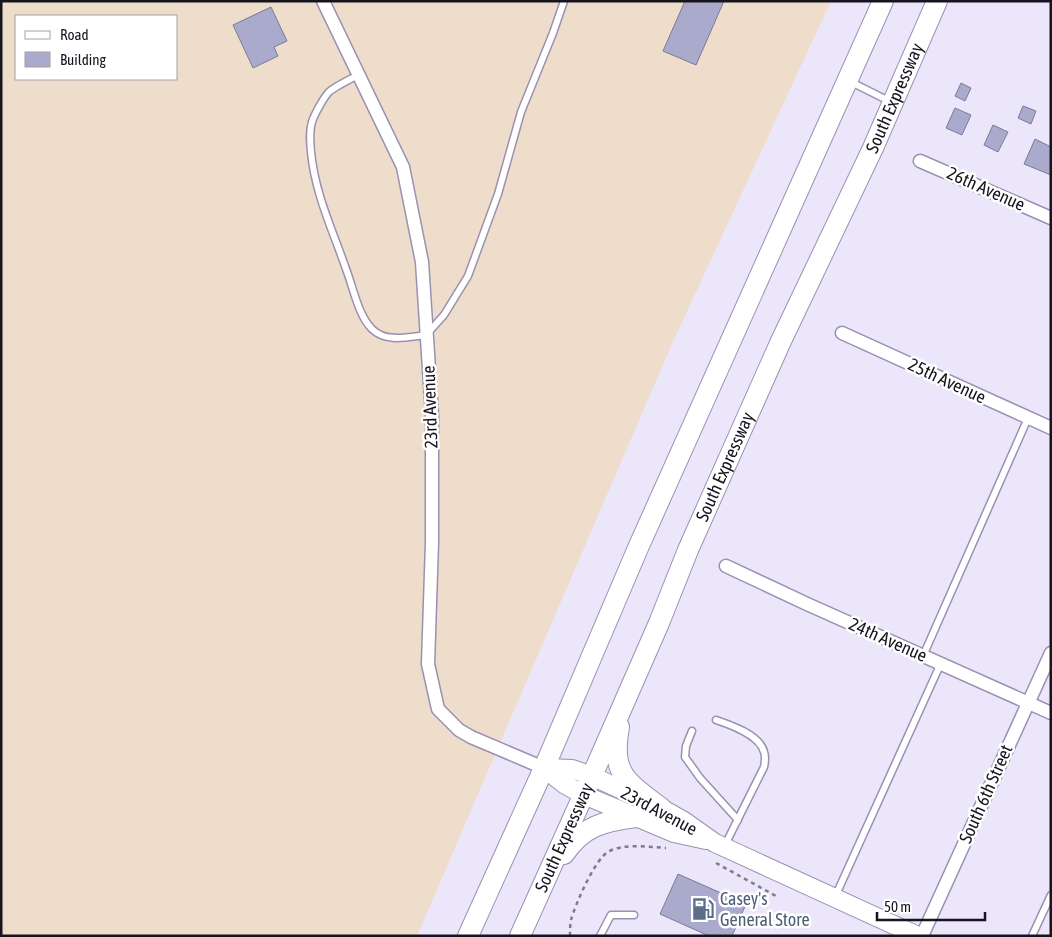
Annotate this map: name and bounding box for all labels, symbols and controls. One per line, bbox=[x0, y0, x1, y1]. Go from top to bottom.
legend bbox=[15, 15, 178, 80]
text: Road bbox=[60, 26, 89, 43]
street label: South Expressway bbox=[861, 40, 927, 156]
text: Building bbox=[60, 51, 106, 68]
street label: 26th Avenue bbox=[944, 162, 1028, 215]
street label: 25th Avenue bbox=[905, 353, 989, 408]
street label: 23rd Avenue bbox=[418, 365, 441, 449]
street label: South Expressway bbox=[691, 409, 758, 524]
street label: 24th Avenue bbox=[846, 613, 930, 666]
street label: South 6th Street bbox=[955, 741, 1017, 846]
street label: South Expressway bbox=[530, 780, 597, 895]
street label: 23rd Avenue bbox=[618, 782, 701, 839]
place label: Casey's General Store bbox=[720, 888, 810, 930]
scale bar bbox=[877, 890, 984, 922]
fuel station icon: Casey's General Store bbox=[690, 896, 716, 922]
text: 50 m bbox=[884, 898, 911, 915]

